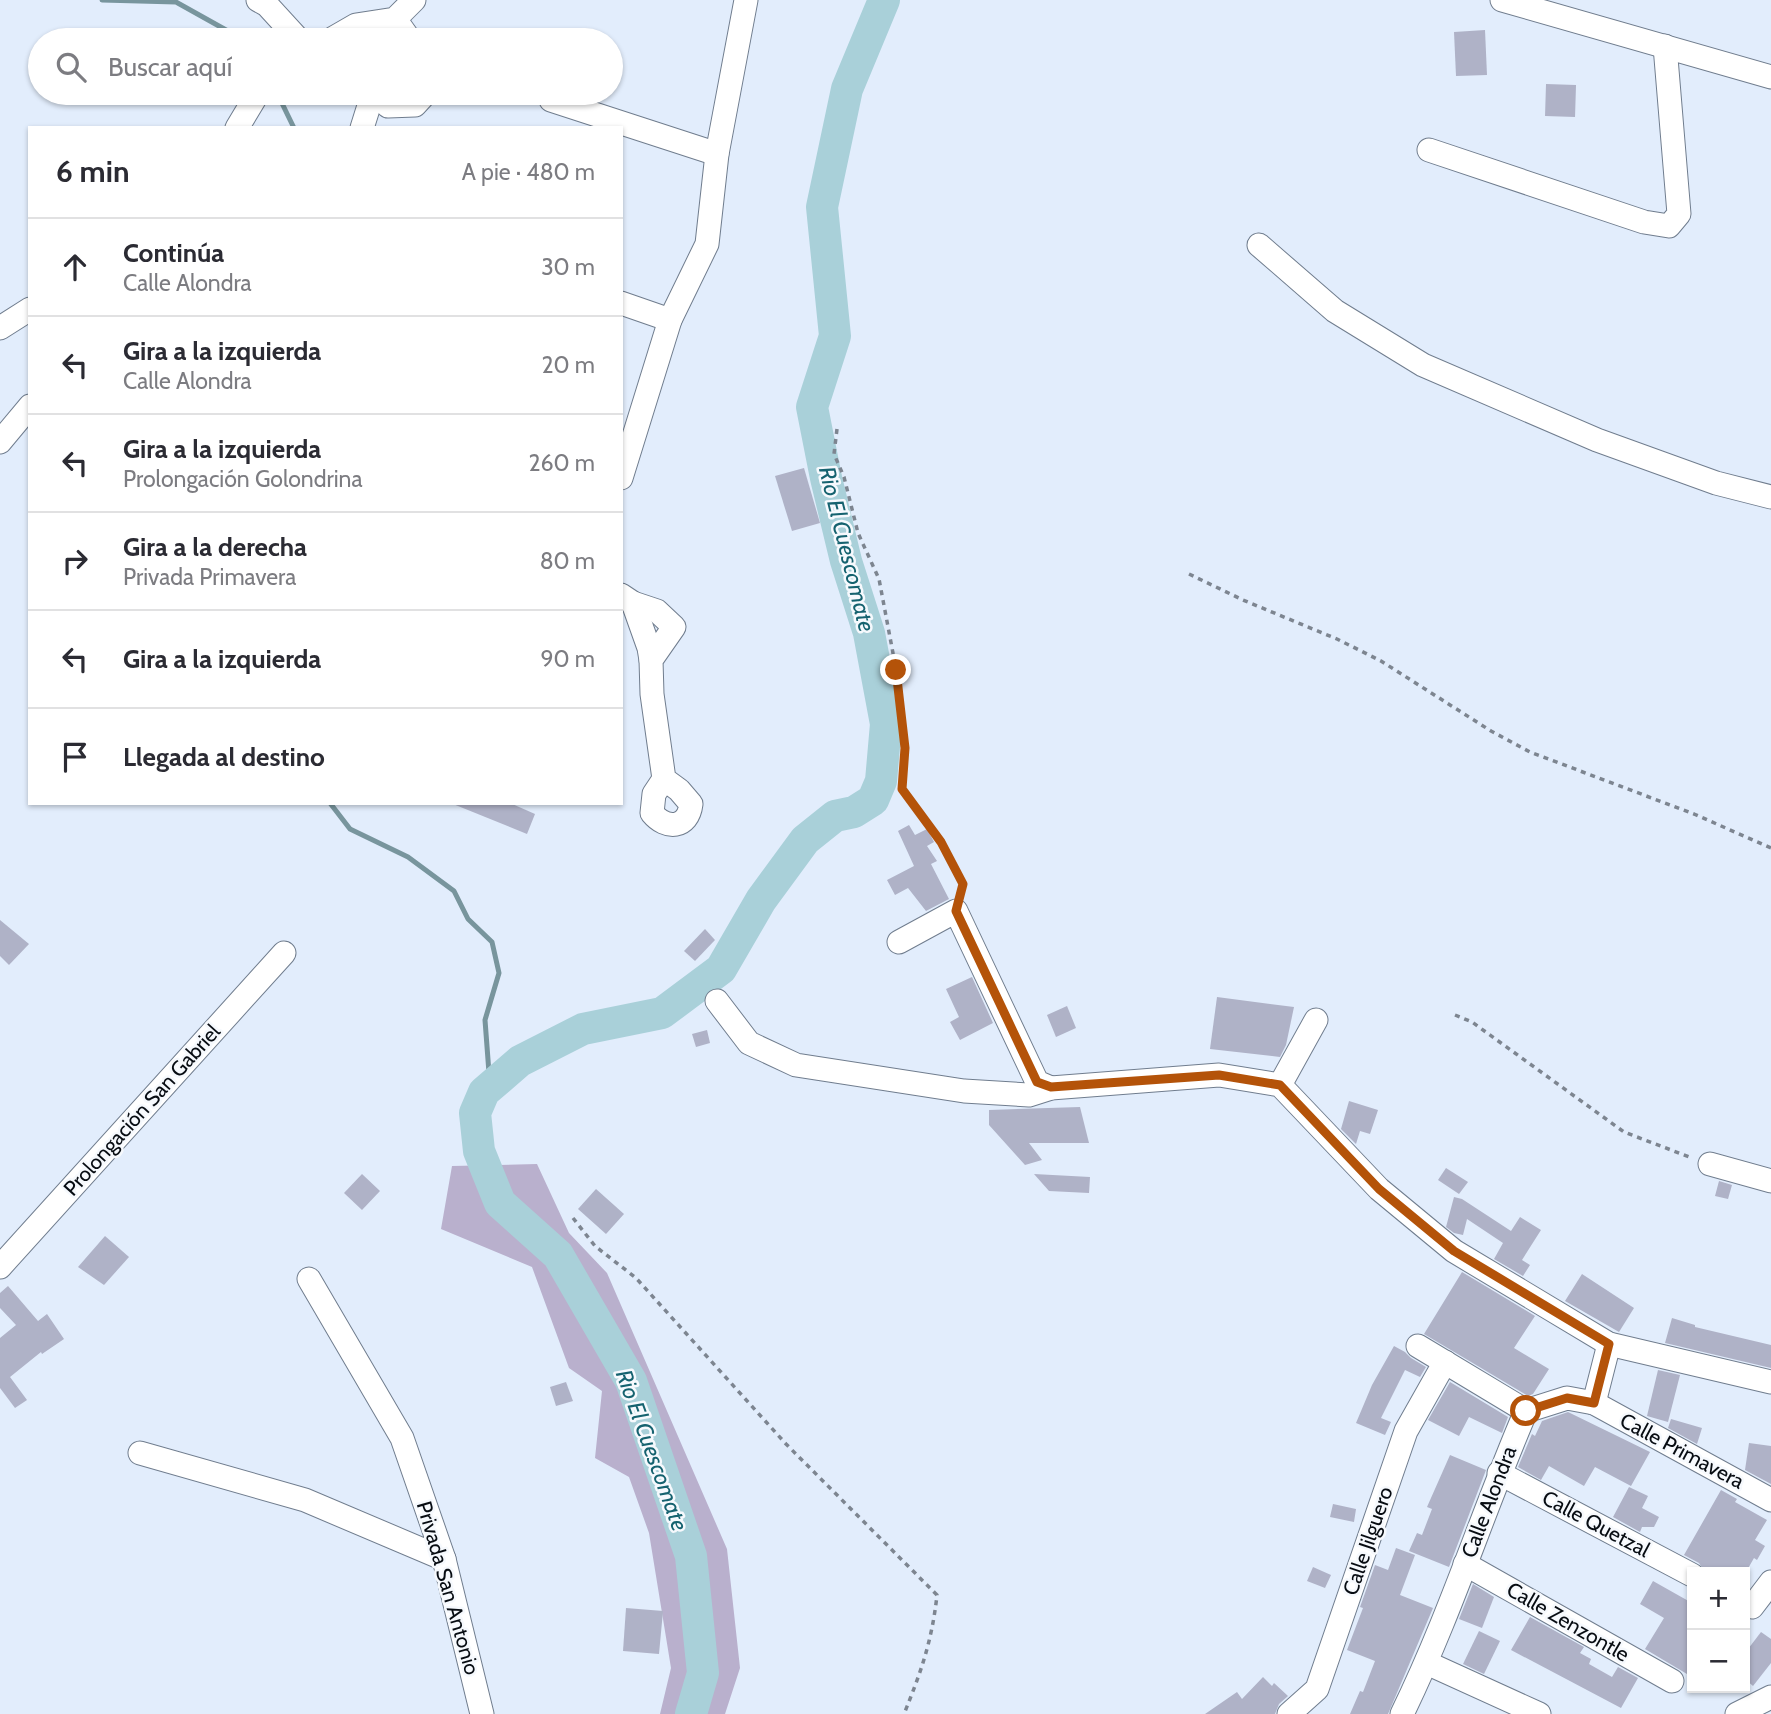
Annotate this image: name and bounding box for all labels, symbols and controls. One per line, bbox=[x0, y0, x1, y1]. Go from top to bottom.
search box bbox=[28, 28, 623, 105]
icon: search bbox=[52, 48, 90, 86]
text: Buscar aquí bbox=[108, 51, 232, 83]
text: 6 min bbox=[56, 153, 129, 190]
text: A pie · 480 m bbox=[462, 158, 595, 186]
text: Continúa bbox=[123, 237, 224, 269]
icon: ahead bbox=[56, 248, 94, 286]
text: 30 m bbox=[541, 253, 595, 281]
text: Calle Alondra bbox=[123, 269, 252, 297]
text: Gira a la izquierda bbox=[123, 335, 321, 367]
icon: left bbox=[56, 346, 94, 384]
text: 20 m bbox=[542, 351, 595, 379]
text: Calle Alondra bbox=[123, 367, 252, 395]
text: Gira a la izquierda bbox=[123, 433, 321, 465]
icon: left bbox=[56, 444, 94, 482]
text: 260 m bbox=[528, 449, 595, 477]
water label: Rio El Cuescomate bbox=[813, 463, 881, 635]
text: Prolongación Golondrina bbox=[123, 465, 363, 493]
text: Gira a la derecha bbox=[123, 531, 307, 563]
icon: right bbox=[56, 542, 94, 580]
text: 80 m bbox=[540, 547, 595, 575]
text: Privada Primavera bbox=[123, 563, 296, 591]
icon: left bbox=[56, 640, 94, 678]
text: Gira a la izquierda bbox=[123, 643, 321, 675]
text: 90 m bbox=[541, 645, 595, 673]
route end bbox=[880, 654, 911, 685]
icon: arrive bbox=[56, 738, 94, 776]
text: Llegada al destino bbox=[123, 741, 325, 773]
street label: Prolongación San Gabriel bbox=[58, 1019, 225, 1200]
water label: Rio El Cuescomate bbox=[610, 1366, 694, 1534]
route start bbox=[1510, 1395, 1541, 1426]
street label: Calle Primavera bbox=[1616, 1407, 1749, 1494]
street label: Calle Alondra bbox=[1456, 1443, 1521, 1561]
street label: Calle Jilguero bbox=[1337, 1483, 1398, 1598]
street label: Calle Quetzal bbox=[1538, 1485, 1654, 1562]
street label: Privada San Antonio bbox=[412, 1498, 485, 1677]
map controls bbox=[1687, 1567, 1750, 1693]
button: + bbox=[1687, 1567, 1750, 1630]
street label: Calle Zenzontle bbox=[1503, 1576, 1634, 1667]
button: − bbox=[1687, 1630, 1750, 1693]

